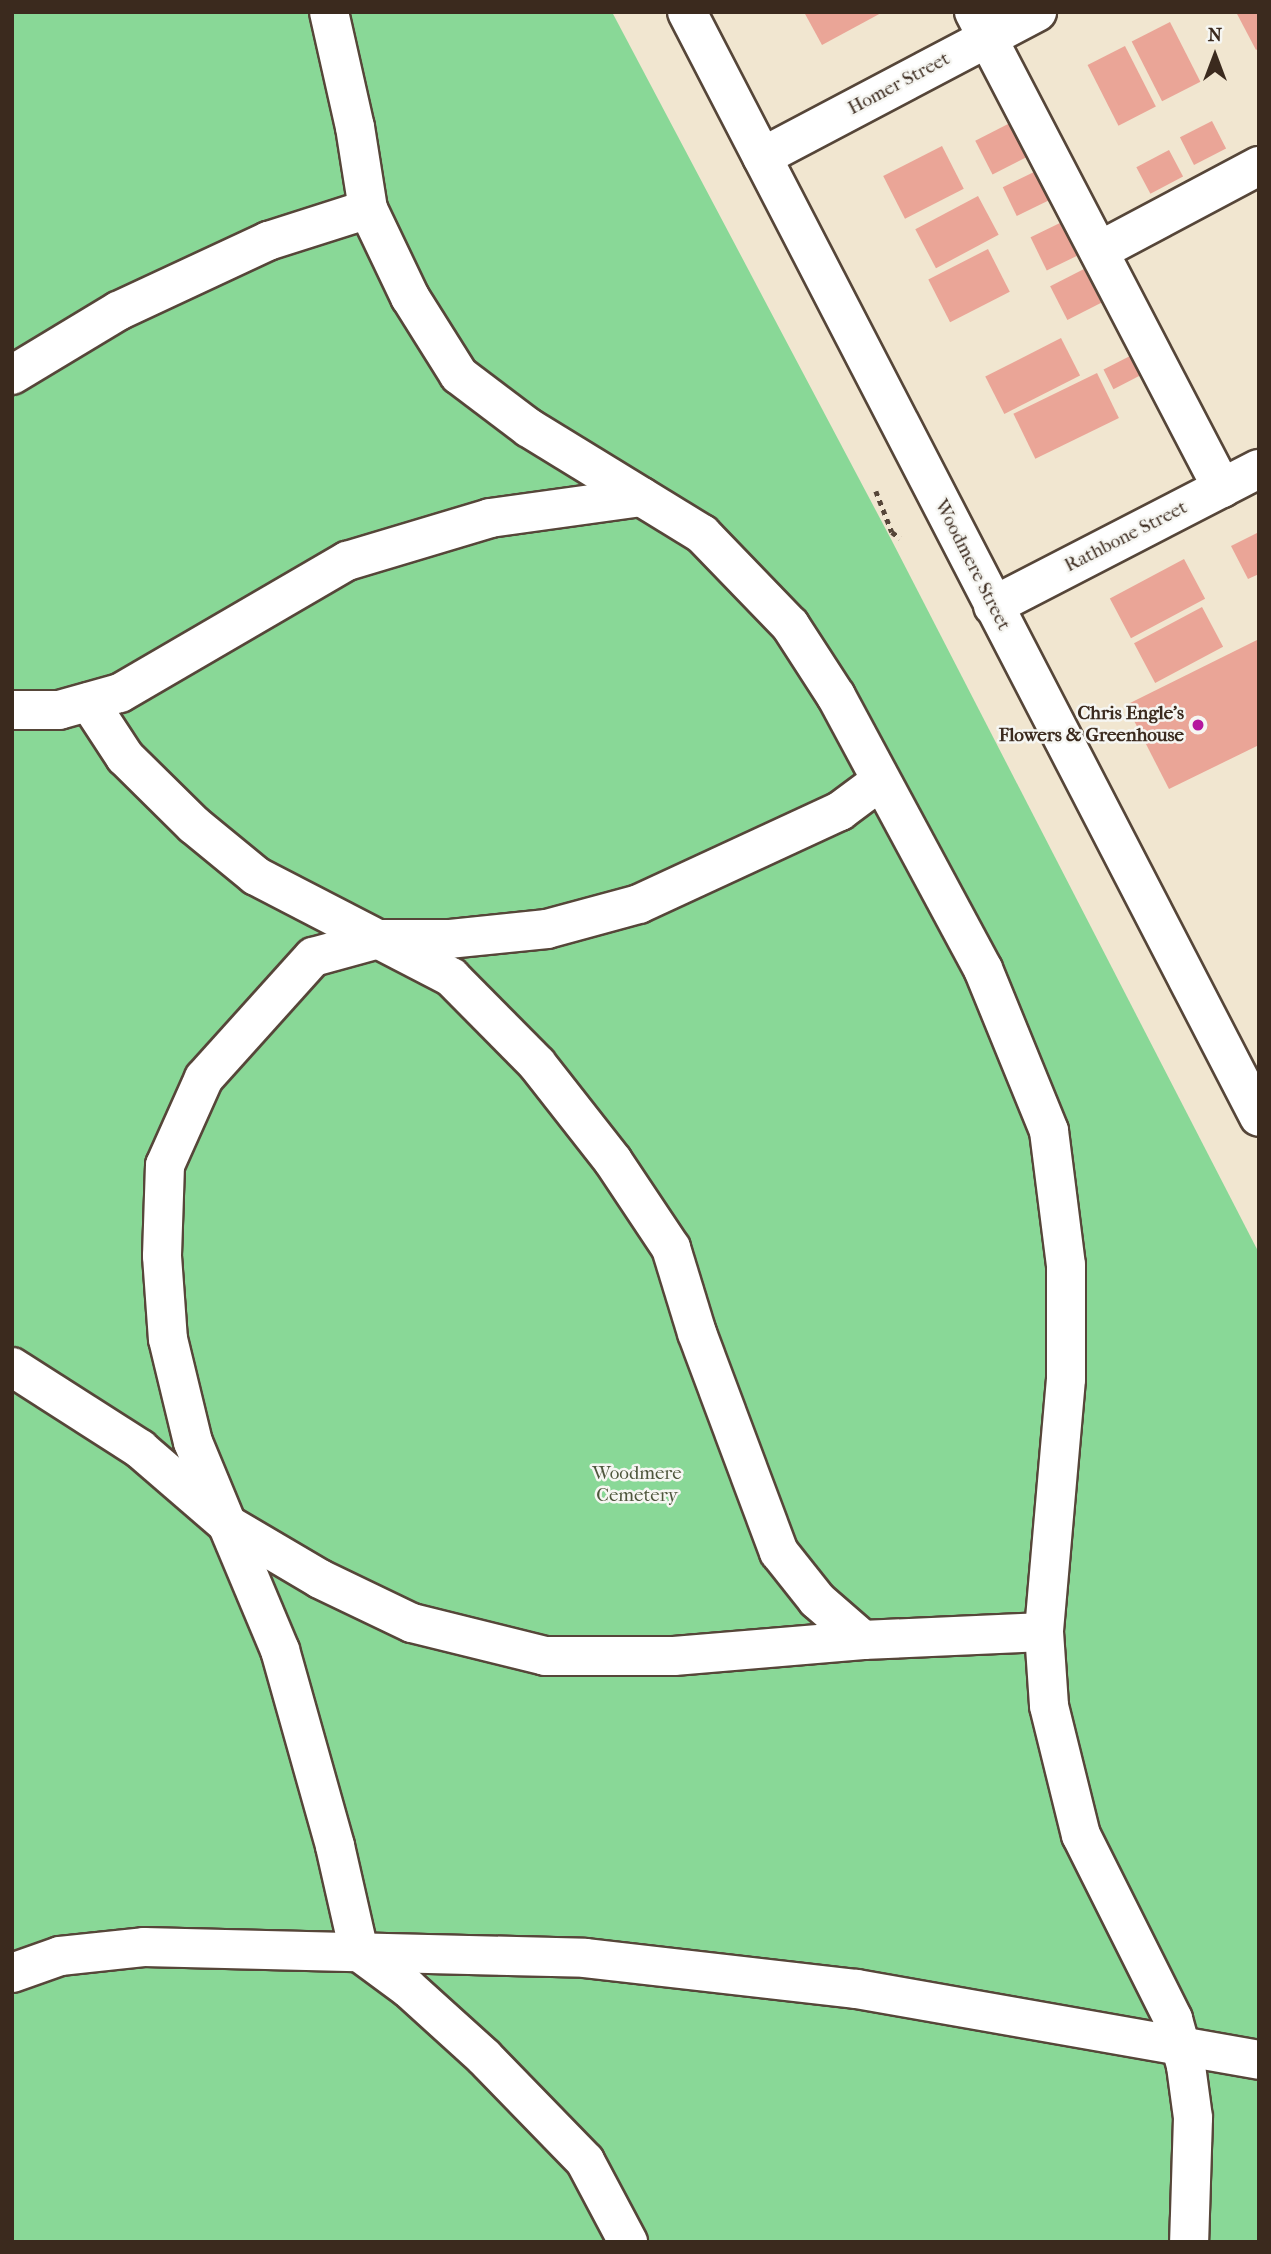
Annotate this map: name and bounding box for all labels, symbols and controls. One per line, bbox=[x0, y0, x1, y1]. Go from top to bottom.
north arrow bbox=[1180, 21, 1250, 91]
text: N bbox=[1208, 24, 1222, 46]
street label: Homer Street bbox=[844, 48, 954, 120]
street label: Woodmere Street bbox=[929, 496, 1015, 634]
street label: Rathbone Street bbox=[1061, 496, 1191, 578]
place label: Chris Engle's Flowers & Greenhouse bbox=[999, 703, 1184, 747]
marker: Chris Engle's Flowers & Greenhouse bbox=[1190, 717, 1206, 733]
park label: Woodmere Cemetery bbox=[592, 1463, 682, 1507]

